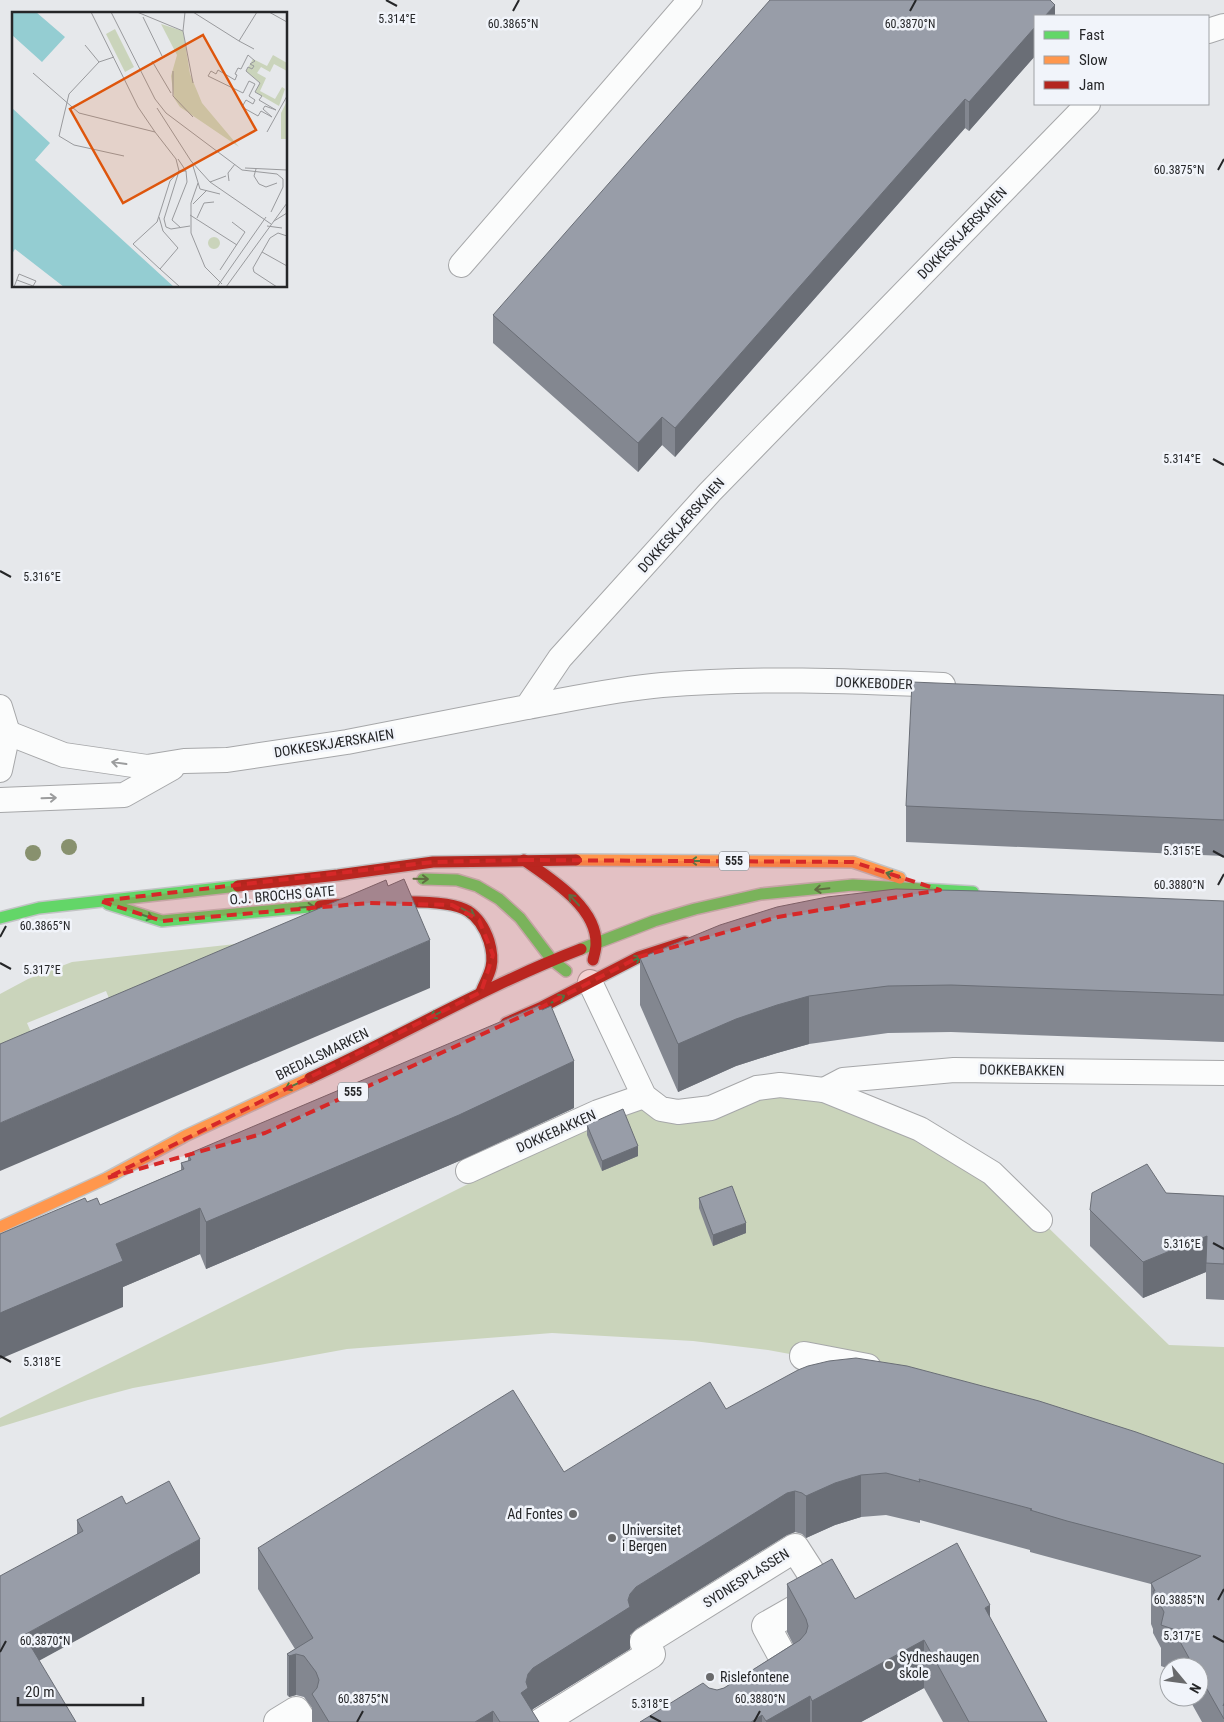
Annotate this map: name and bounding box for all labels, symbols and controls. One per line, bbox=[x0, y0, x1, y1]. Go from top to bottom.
inset map bbox=[12, 12, 288, 288]
text: 5.314°E bbox=[378, 12, 416, 26]
legend bbox=[1034, 15, 1209, 105]
text: 60.3865°N bbox=[488, 17, 538, 31]
text: 60.3870°N bbox=[885, 17, 935, 31]
text: Fast bbox=[1079, 26, 1104, 44]
text: Slow bbox=[1079, 51, 1108, 69]
text: Jam bbox=[1079, 76, 1105, 94]
text: 60.3875°N bbox=[1154, 163, 1204, 177]
street label: DOKKESKJÆRSKAIEN bbox=[914, 184, 1010, 282]
text: 5.314°E bbox=[1163, 452, 1201, 466]
street label: DOKKESKJÆRSKAIEN bbox=[634, 475, 728, 575]
text: 5.316°E bbox=[23, 570, 61, 584]
street label: DOKKEBODER bbox=[835, 674, 913, 692]
street label: DOKKESKJÆRSKAIEN bbox=[273, 726, 395, 760]
one-way arrow bbox=[111, 757, 127, 767]
one-way arrow bbox=[40, 793, 56, 802]
text: 5.315°E bbox=[1163, 844, 1201, 858]
road number: 555 bbox=[719, 851, 749, 870]
one-way arrow bbox=[690, 856, 706, 866]
one-way arrow bbox=[886, 870, 902, 880]
one-way arrow bbox=[413, 874, 429, 884]
text: 60.3880°N bbox=[1154, 878, 1204, 892]
street label: O.J. BROCHS GATE bbox=[229, 882, 335, 908]
one-way arrow bbox=[814, 884, 830, 893]
one-way arrow bbox=[568, 894, 580, 907]
one-way arrow bbox=[299, 902, 315, 911]
one-way arrow bbox=[460, 908, 474, 918]
one-way arrow bbox=[138, 912, 153, 921]
text: 60.3865°N bbox=[20, 919, 70, 933]
one-way arrow bbox=[626, 954, 641, 964]
text: 5.317°E bbox=[23, 963, 61, 977]
one-way arrow bbox=[550, 994, 565, 1004]
one-way arrow bbox=[430, 1010, 445, 1019]
street label: BREDALSMARKEN bbox=[273, 1025, 371, 1083]
street label: DOKKEBAKKEN bbox=[979, 1061, 1065, 1079]
one-way arrow bbox=[285, 1082, 300, 1092]
road number: 555 bbox=[338, 1082, 368, 1102]
street label: DOKKEBAKKEN bbox=[514, 1106, 598, 1156]
text: 5.316°E bbox=[1163, 1237, 1201, 1251]
text: 5.318°E bbox=[23, 1355, 61, 1369]
place label: Ad Fontes bbox=[507, 1506, 563, 1522]
marker: Ad Fontes bbox=[567, 1508, 579, 1520]
place label: Universitet i Bergen bbox=[622, 1522, 681, 1554]
marker: Universitet i Bergen bbox=[606, 1532, 618, 1544]
street label: SYDNESPLASSEN bbox=[700, 1545, 792, 1611]
text: 60.3885°N bbox=[1154, 1593, 1204, 1607]
text: 5.317°E bbox=[1163, 1629, 1201, 1643]
text: 60.3870°N bbox=[20, 1634, 70, 1648]
place label: Sydneshaugen skole bbox=[899, 1649, 979, 1681]
north arrow bbox=[1159, 1657, 1209, 1707]
marker: Sydneshaugen skole bbox=[883, 1659, 895, 1671]
place label: Rislefontene bbox=[720, 1669, 790, 1685]
marker: Rislefontene bbox=[704, 1671, 716, 1683]
scale bar bbox=[18, 1674, 142, 1706]
text: N bbox=[1186, 1681, 1204, 1696]
text: 20 m bbox=[25, 1683, 55, 1701]
text: 60.3875°N bbox=[338, 1692, 388, 1706]
text: 60.3880°N bbox=[735, 1692, 785, 1706]
text: 5.318°E bbox=[631, 1697, 669, 1711]

